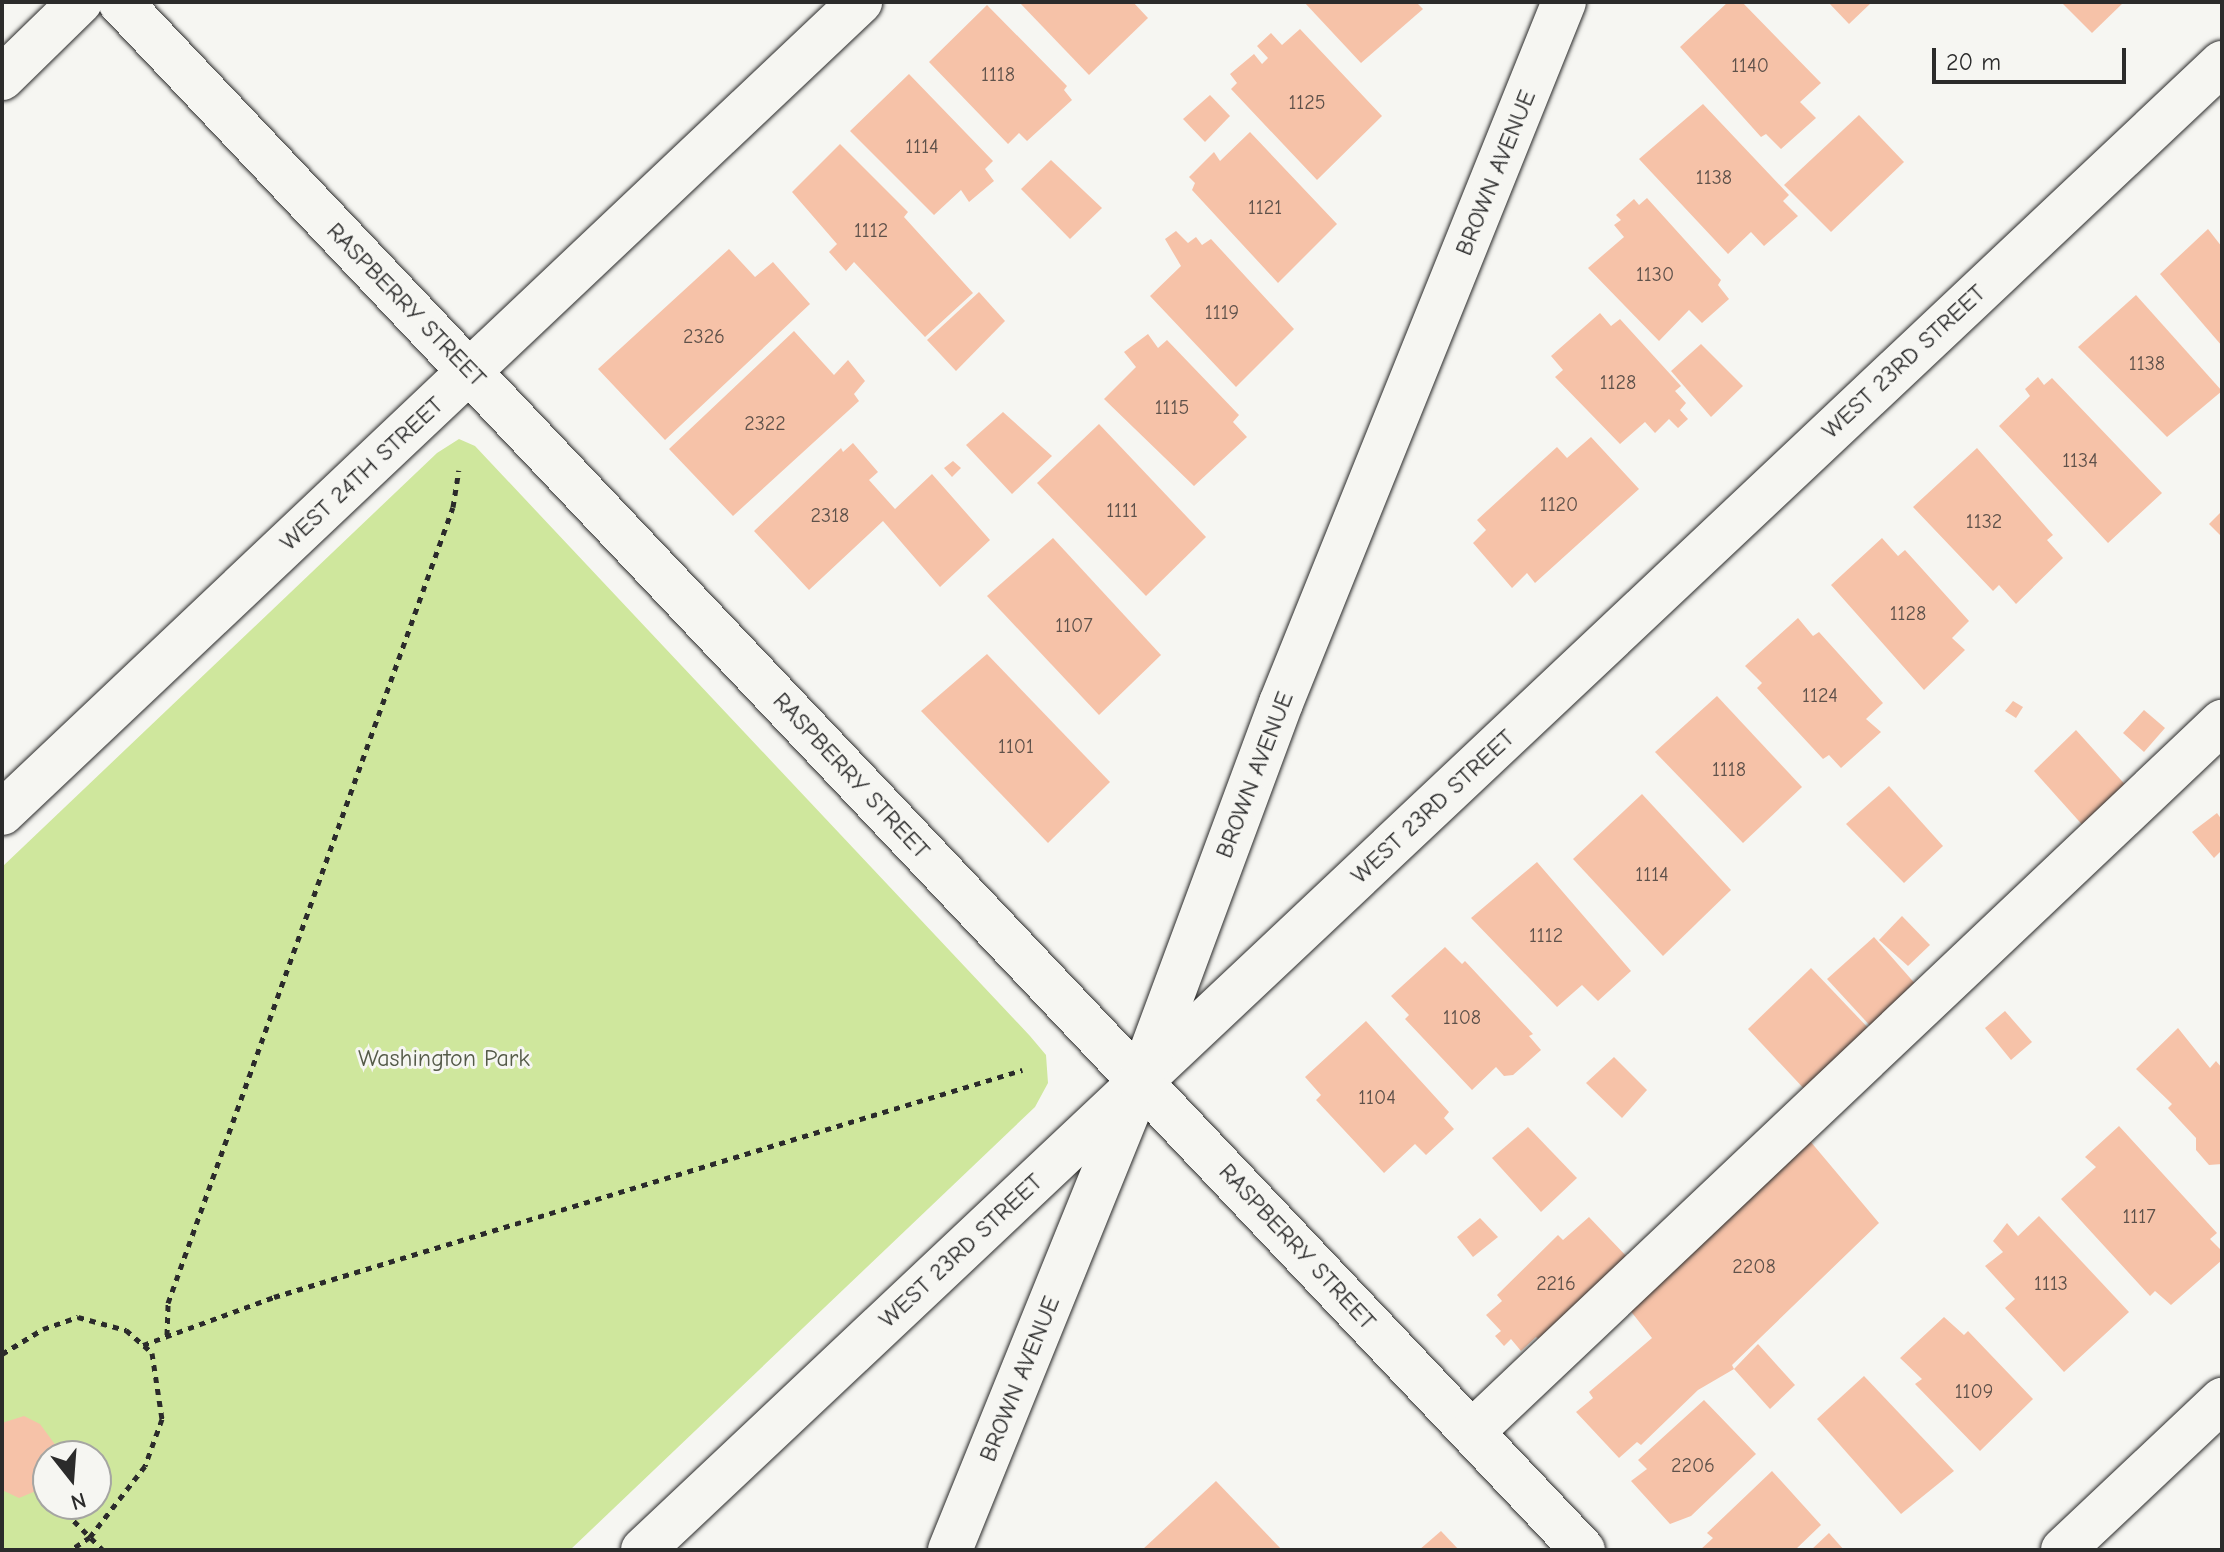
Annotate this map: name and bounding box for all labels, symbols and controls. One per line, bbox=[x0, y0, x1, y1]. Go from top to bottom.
scale bar bbox=[1936, 32, 2130, 82]
text: 20 m bbox=[1946, 48, 2001, 76]
house number: 1140 bbox=[1731, 53, 1769, 77]
house number: 1118 bbox=[981, 62, 1015, 86]
street label: BROWN AVENUE bbox=[1450, 86, 1542, 260]
house number: 1125 bbox=[1288, 90, 1326, 114]
house number: 1114 bbox=[905, 134, 939, 158]
house number: 1138 bbox=[1696, 165, 1732, 189]
house number: 1121 bbox=[1248, 195, 1282, 219]
street label: RASPBERRY STREET bbox=[320, 217, 492, 393]
house number: 1112 bbox=[854, 218, 888, 242]
house number: 1130 bbox=[1636, 262, 1674, 286]
street label: WEST 23RD STREET bbox=[1816, 279, 1992, 445]
house number: 1119 bbox=[1205, 300, 1239, 324]
house number: 2326 bbox=[683, 324, 725, 348]
house number: 1138 bbox=[2129, 351, 2165, 375]
house number: 1128 bbox=[1600, 370, 1636, 394]
street label: WEST 24TH STREET bbox=[274, 391, 450, 557]
house number: 1115 bbox=[1155, 395, 1189, 419]
house number: 2322 bbox=[744, 411, 786, 435]
house number: 1134 bbox=[2062, 448, 2098, 472]
house number: 1120 bbox=[1540, 492, 1578, 516]
house number: 1111 bbox=[1106, 498, 1138, 522]
house number: 2318 bbox=[811, 503, 849, 527]
house number: 1132 bbox=[1966, 509, 2002, 533]
house number: 1128 bbox=[1890, 601, 1926, 625]
house number: 1107 bbox=[1055, 613, 1093, 637]
house number: 1124 bbox=[1802, 683, 1838, 707]
street label: RASPBERRY STREET bbox=[767, 687, 935, 865]
street label: BROWN AVENUE bbox=[1210, 688, 1300, 862]
street label: WEST 23RD STREET bbox=[1345, 724, 1521, 890]
house number: 1101 bbox=[998, 734, 1034, 758]
house number: 1118 bbox=[1712, 757, 1746, 781]
house number: 1114 bbox=[1635, 862, 1669, 886]
house number: 1112 bbox=[1529, 923, 1563, 947]
house number: 1108 bbox=[1443, 1005, 1481, 1029]
park label: Washington Park bbox=[358, 1045, 530, 1073]
house number: 1104 bbox=[1358, 1085, 1396, 1109]
street label: RASPBERRY STREET bbox=[1213, 1158, 1381, 1336]
street label: WEST 23RD STREET bbox=[873, 1168, 1049, 1334]
house number: 1117 bbox=[2122, 1204, 2156, 1228]
house number: 2208 bbox=[1732, 1254, 1776, 1278]
house number: 2216 bbox=[1536, 1271, 1576, 1295]
house number: 1113 bbox=[2034, 1271, 2068, 1295]
street label: BROWN AVENUE bbox=[974, 1292, 1066, 1466]
house number: 1109 bbox=[1955, 1379, 1993, 1403]
north arrow bbox=[32, 1440, 112, 1520]
house number: 2206 bbox=[1671, 1453, 1715, 1477]
text: N bbox=[68, 1487, 89, 1516]

